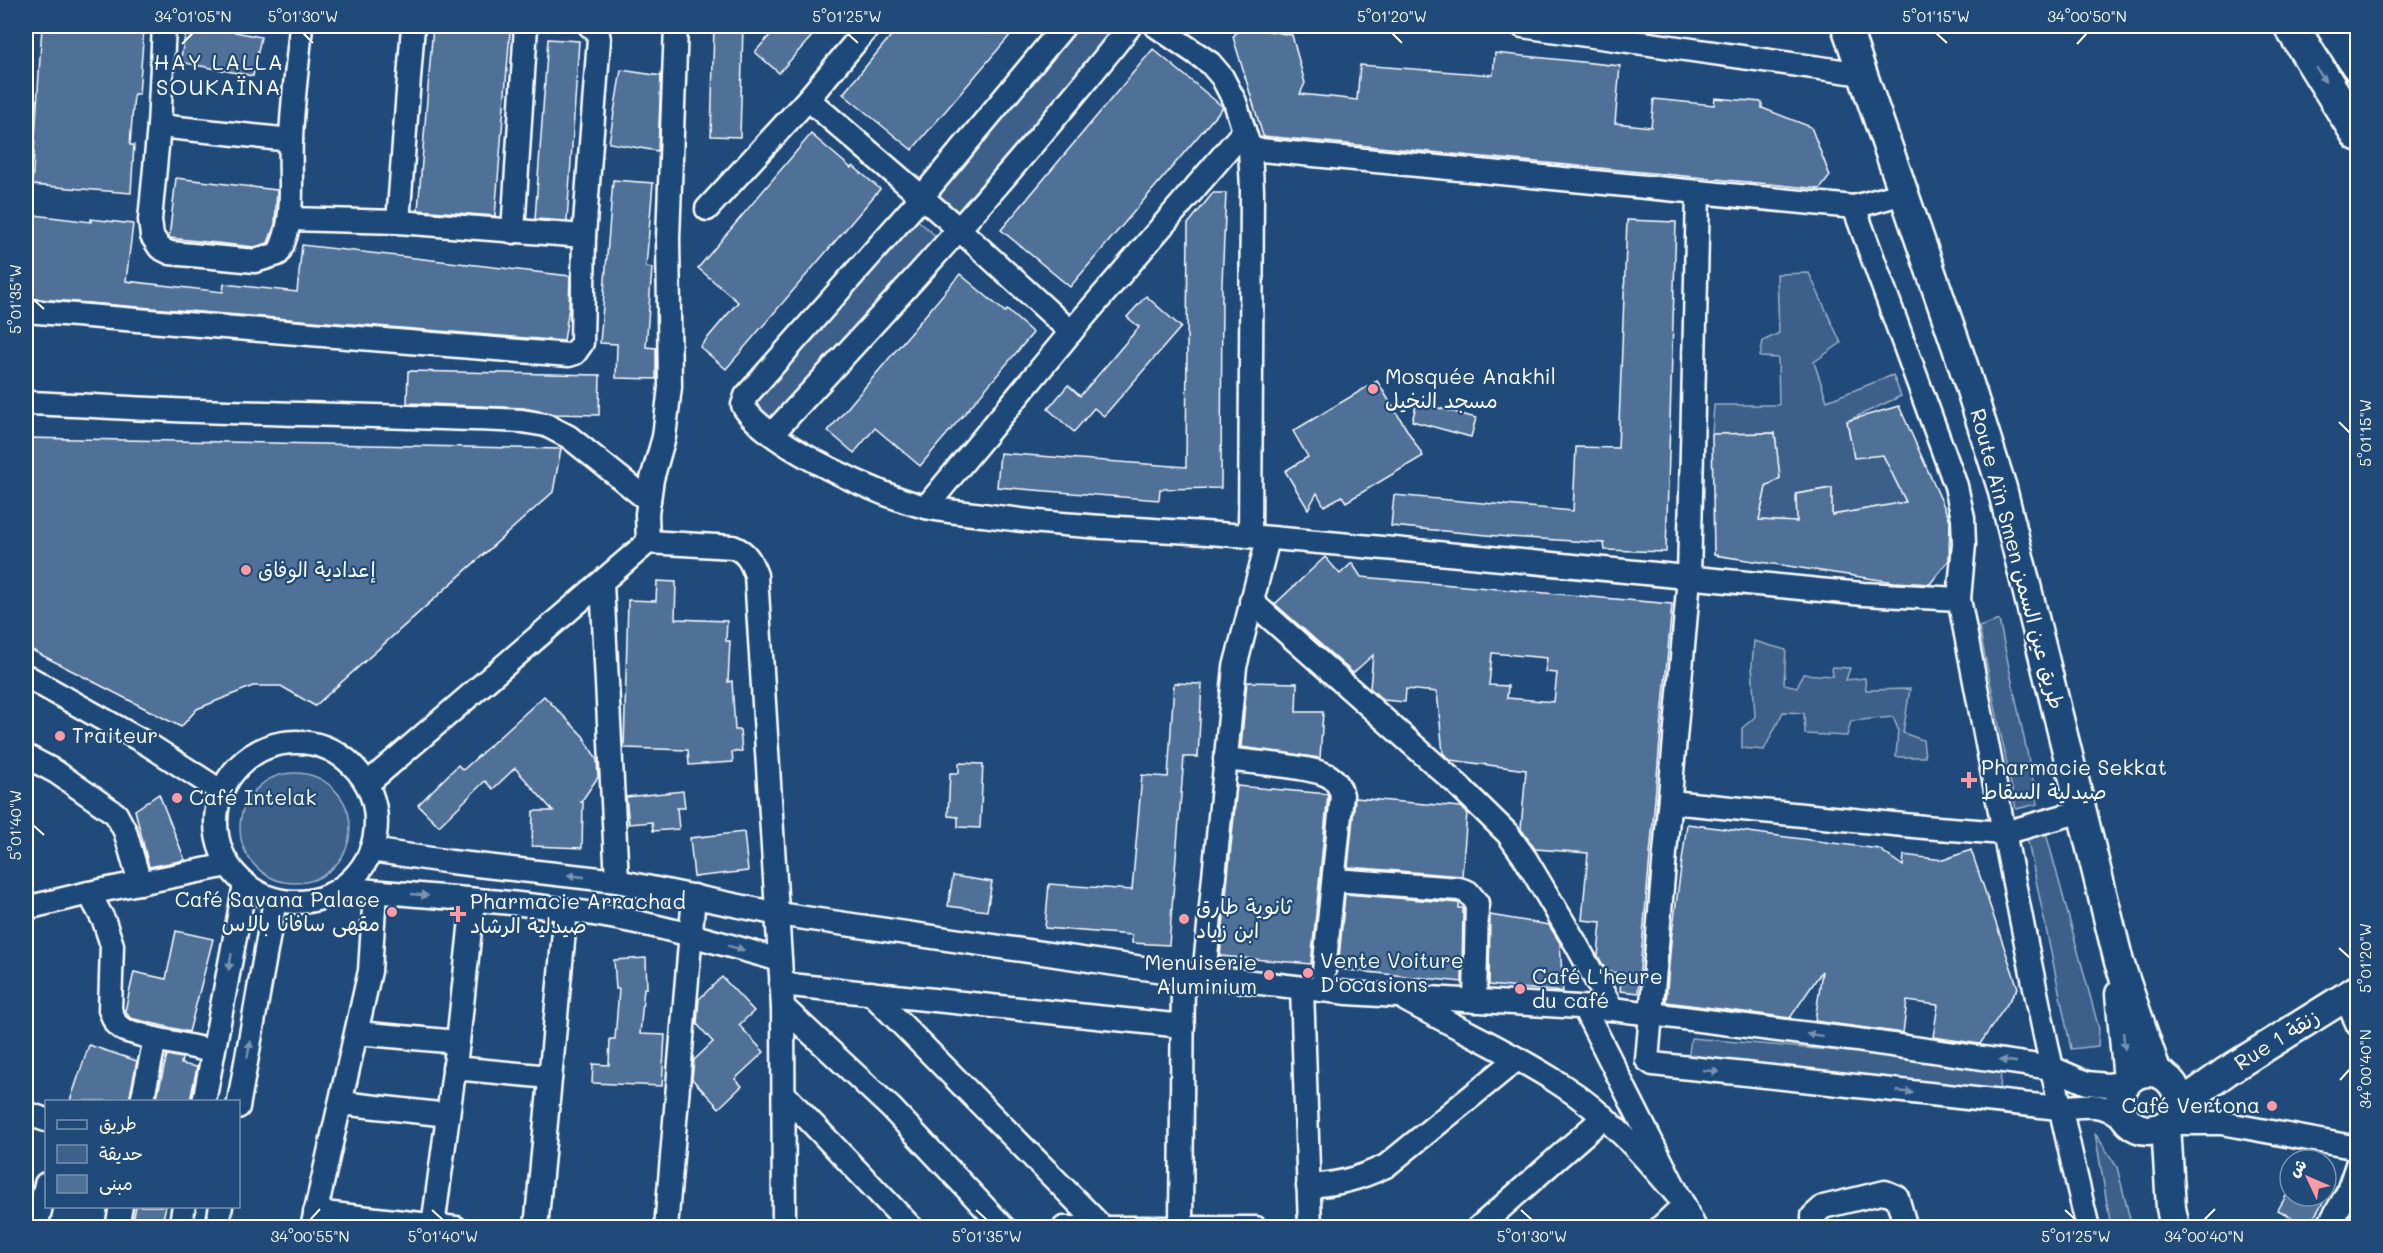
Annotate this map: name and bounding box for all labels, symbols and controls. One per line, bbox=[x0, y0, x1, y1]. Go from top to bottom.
text: 34°01'05"N bbox=[154, 6, 232, 26]
text: 5°01'30"W bbox=[268, 6, 338, 26]
text: 5°01'25"W bbox=[812, 6, 882, 26]
text: 5°01'20"W bbox=[1357, 6, 1427, 26]
text: 5°01'15"W bbox=[1902, 6, 1970, 26]
text: 34°00'50"N bbox=[2047, 6, 2127, 26]
district label: HAY LALLA SOUKAÏNA bbox=[153, 47, 285, 101]
one-way arrow bbox=[2316, 67, 2327, 83]
text: 5°01'35"W bbox=[5, 264, 25, 334]
place label: Mosquée Anakhil مسجد النخيل bbox=[1385, 362, 1556, 413]
marker: Mosquée Anakhil مسجد النخيل bbox=[1366, 382, 1380, 396]
text: 5°01'15"W bbox=[2355, 399, 2375, 467]
street label: Route Aïn Smen طريق عين السمن bbox=[1965, 405, 2072, 712]
place label: إعدادية الوفاق bbox=[258, 555, 376, 584]
marker: إعدادية الوفاق bbox=[239, 563, 253, 577]
place label: Traiteur bbox=[72, 721, 158, 748]
marker: Traiteur bbox=[53, 729, 67, 743]
place label: Pharmacie Sekkat صيدلية السقاط bbox=[1981, 753, 2167, 804]
marker: Pharmacie Sekkat صيدلية السقاط bbox=[1962, 773, 1976, 787]
place label: Café Intelak bbox=[189, 783, 317, 810]
text: 5°01'40"W bbox=[5, 790, 25, 860]
marker: Café Intelak bbox=[170, 791, 184, 805]
one-way arrow bbox=[566, 871, 585, 880]
place label: Café Savana Palace مقهى سافانا بالاس bbox=[175, 885, 380, 938]
place label: Pharmacie Arrachad صيدلية الرشاد bbox=[470, 887, 686, 938]
one-way arrow bbox=[410, 890, 429, 900]
place label: ثانوية طارق ابن زياد bbox=[1196, 892, 1293, 944]
marker: Café Savana Palace مقهى سافانا بالاس bbox=[385, 905, 399, 919]
marker: Pharmacie Arrachad صيدلية الرشاد bbox=[451, 907, 465, 921]
marker: ثانوية طارق ابن زياد bbox=[1177, 912, 1191, 926]
text: 5°01'20"W bbox=[2355, 923, 2375, 993]
one-way arrow bbox=[727, 943, 745, 953]
place label: Vente Voiture D'ocasions bbox=[1320, 946, 1464, 997]
place label: Menuiserie Aluminium bbox=[1145, 948, 1257, 999]
one-way arrow bbox=[225, 953, 234, 972]
place label: Café L'heure du café bbox=[1532, 962, 1663, 1013]
marker: Vente Voiture D'ocasions bbox=[1301, 966, 1315, 980]
marker: Menuiserie Aluminium bbox=[1262, 968, 1276, 982]
marker: Café L'heure du café bbox=[1513, 982, 1527, 996]
street label: Rue 1 زنقة bbox=[2229, 1002, 2324, 1075]
text: 34°00'40"N bbox=[2355, 1029, 2375, 1109]
one-way arrow bbox=[1805, 1030, 1824, 1039]
one-way arrow bbox=[2119, 1032, 2129, 1051]
one-way arrow bbox=[245, 1040, 254, 1059]
one-way arrow bbox=[1999, 1057, 2018, 1066]
one-way arrow bbox=[1702, 1066, 1721, 1075]
one-way arrow bbox=[1896, 1087, 1915, 1097]
place label: Café Vertona bbox=[2121, 1091, 2260, 1118]
marker: Café Vertona bbox=[2265, 1099, 2279, 1113]
legend bbox=[45, 1100, 240, 1208]
text: طريق bbox=[99, 1111, 137, 1135]
text: حديقة bbox=[99, 1141, 143, 1165]
north arrow bbox=[2278, 1148, 2338, 1208]
text: ش bbox=[2283, 1154, 2311, 1181]
text: مبنى bbox=[99, 1171, 133, 1195]
text: 34°00'55"N bbox=[270, 1226, 350, 1246]
text: 5°01'40"W bbox=[408, 1226, 478, 1246]
text: 5°01'35"W bbox=[952, 1226, 1022, 1246]
text: 5°01'30"W bbox=[1497, 1226, 1567, 1246]
text: 5°01'25"W bbox=[2041, 1226, 2111, 1246]
text: 34°00'40"N bbox=[2164, 1226, 2244, 1246]

